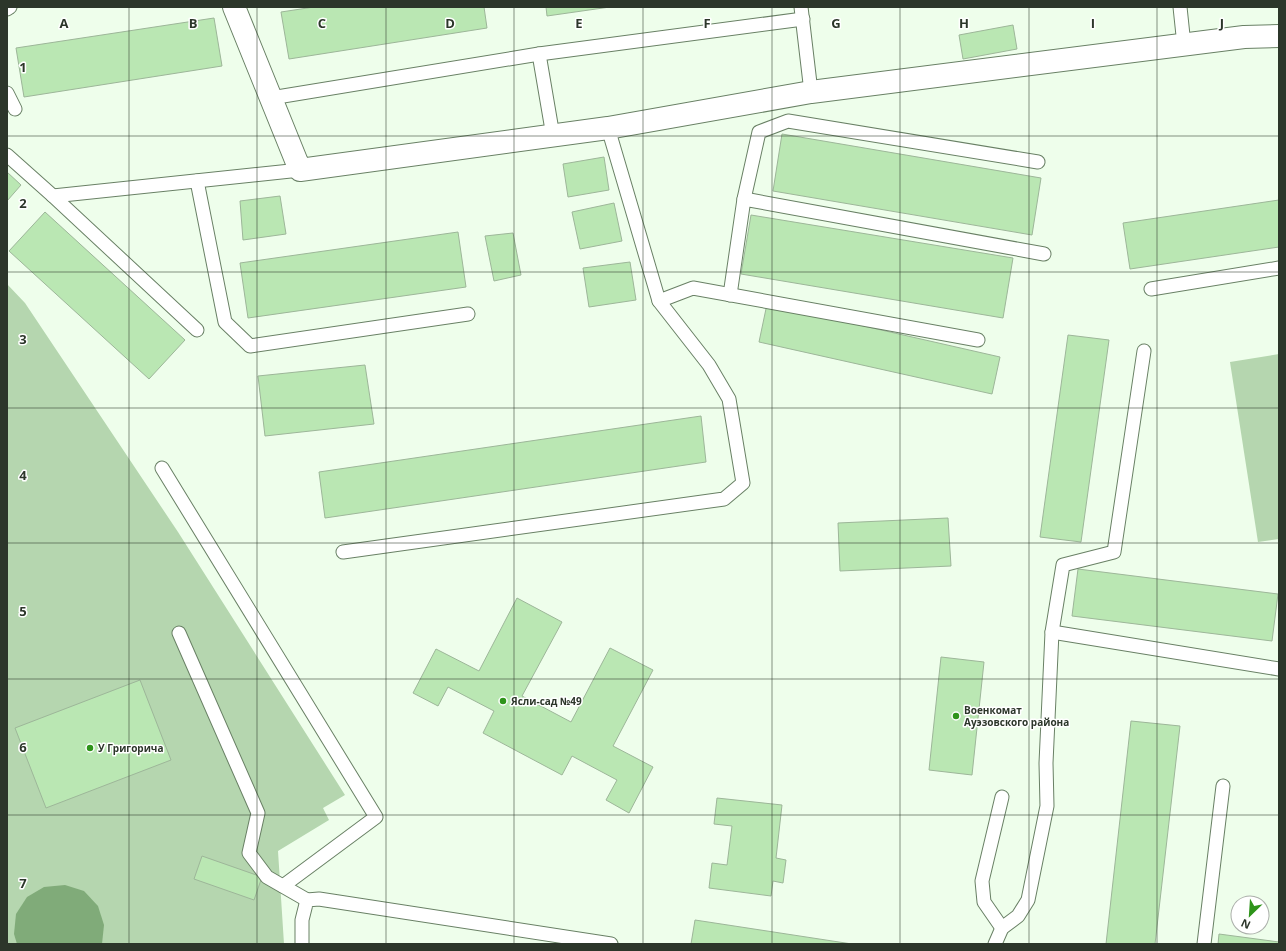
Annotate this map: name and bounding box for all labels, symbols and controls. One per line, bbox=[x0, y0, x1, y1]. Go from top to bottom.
text: A bbox=[60, 14, 69, 32]
text: B bbox=[189, 14, 198, 32]
text: C bbox=[318, 14, 326, 32]
text: D bbox=[445, 14, 455, 32]
text: E bbox=[575, 14, 583, 32]
text: F bbox=[703, 14, 711, 32]
text: G bbox=[831, 14, 841, 32]
text: H bbox=[959, 14, 969, 32]
text: I bbox=[1091, 14, 1095, 32]
text: J bbox=[1219, 14, 1224, 32]
text: 1 bbox=[19, 58, 27, 76]
text: 2 bbox=[19, 194, 27, 212]
text: 3 bbox=[19, 330, 27, 348]
text: 4 bbox=[19, 466, 27, 484]
text: 5 bbox=[19, 602, 27, 620]
place label: Ясли-сад №49 bbox=[510, 694, 582, 708]
marker: Ясли-сад №49 bbox=[498, 696, 508, 706]
place label: Военкомат Ауэзовского района bbox=[964, 703, 1069, 729]
marker: Военкомат Ауэзовского района bbox=[951, 711, 961, 721]
text: 6 bbox=[19, 738, 27, 756]
place label: У Григорича bbox=[98, 741, 163, 755]
marker: У Григорича bbox=[85, 743, 95, 753]
text: 7 bbox=[19, 874, 27, 892]
north arrow bbox=[1230, 895, 1270, 935]
text: N bbox=[1238, 916, 1253, 933]

